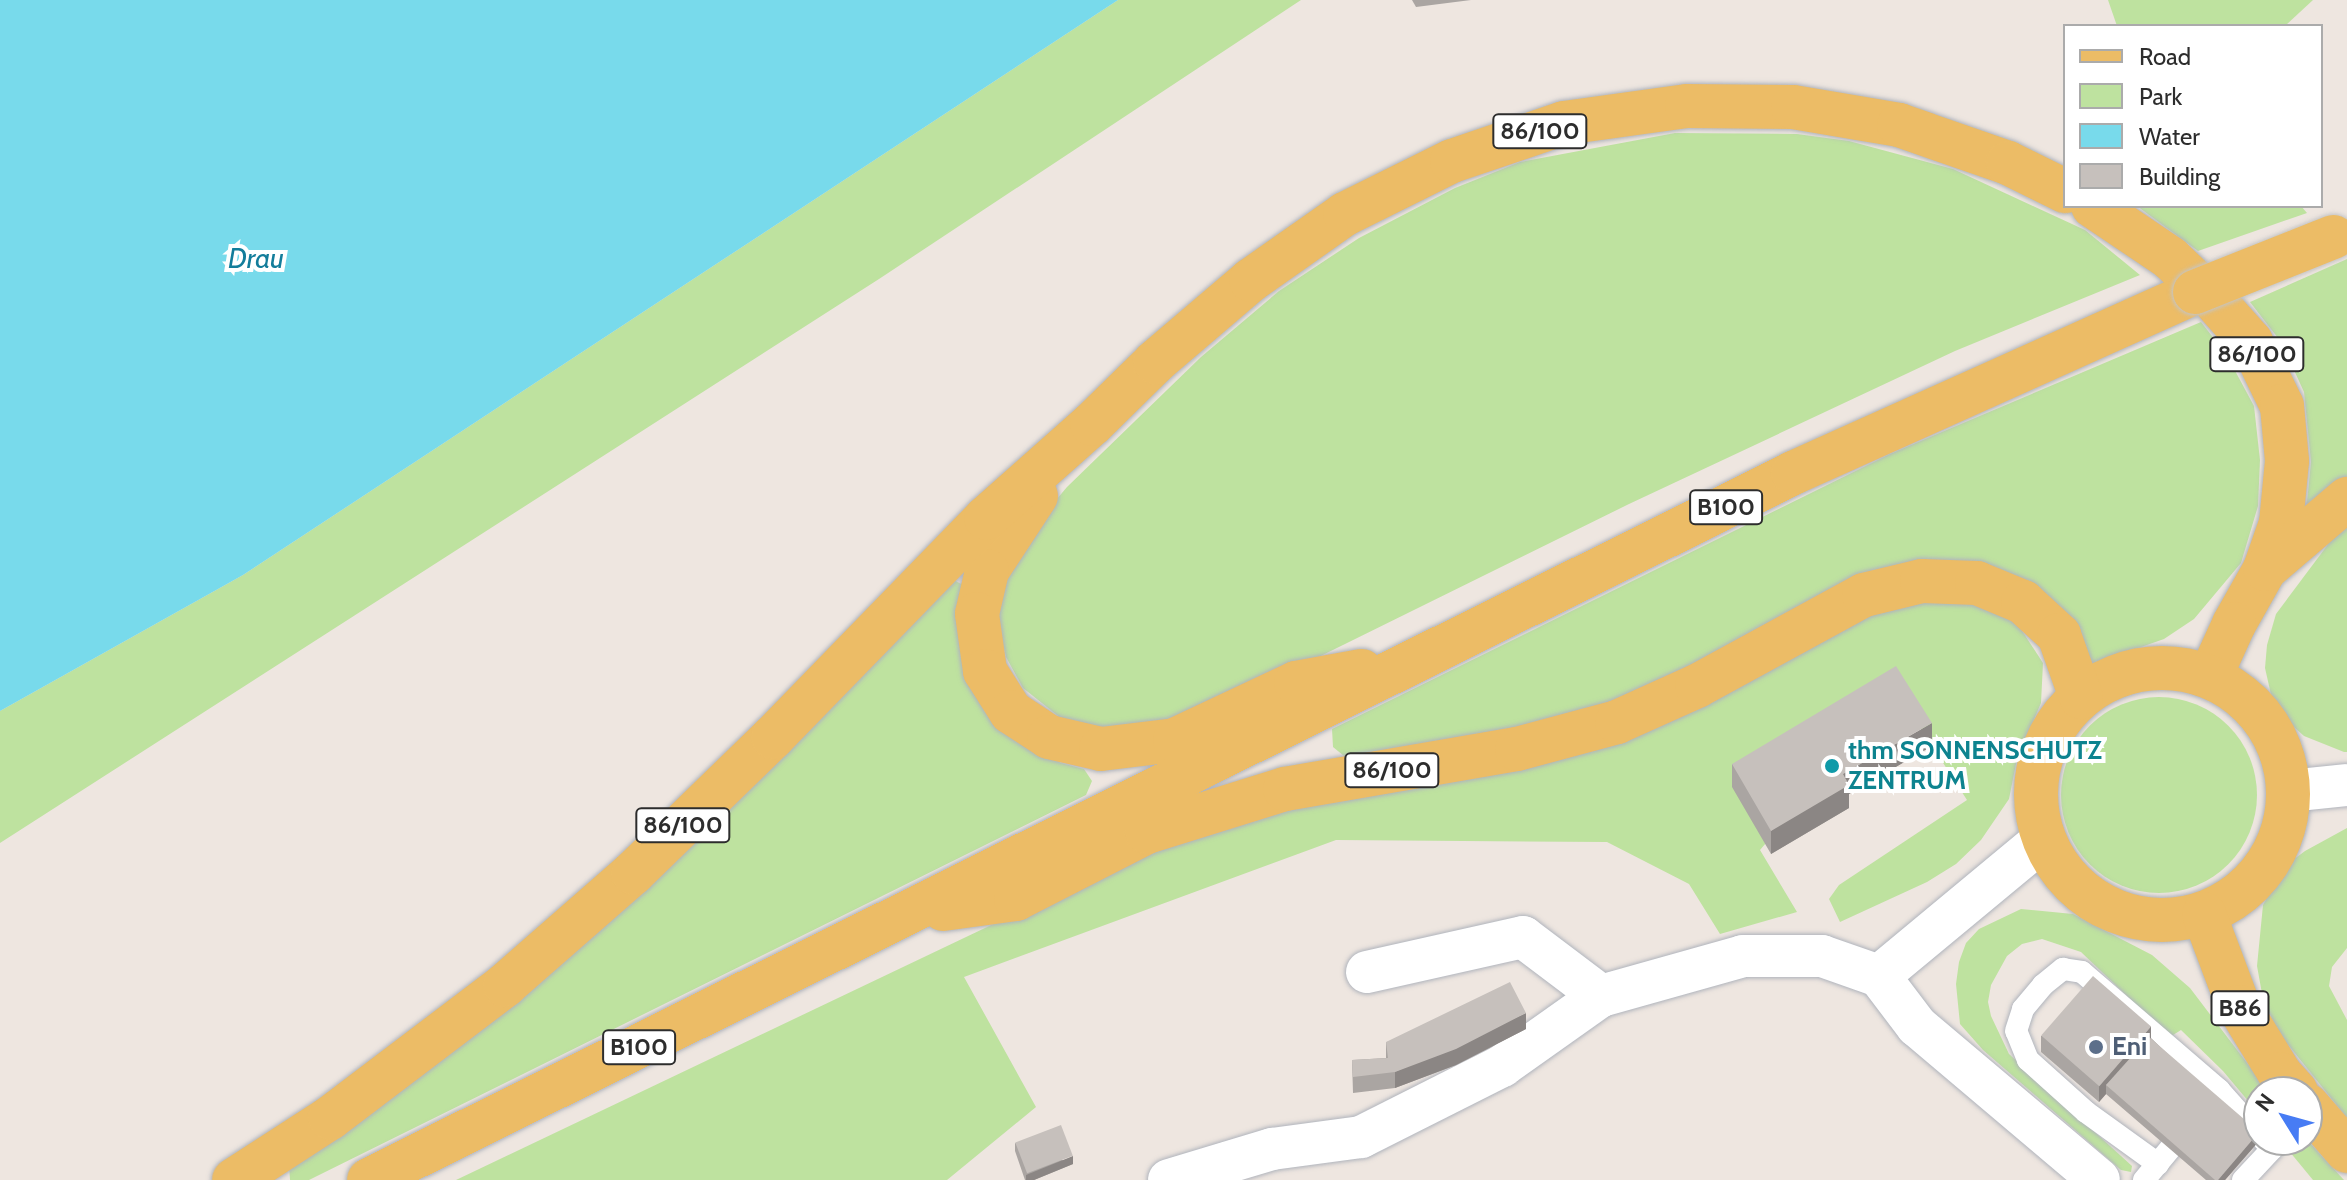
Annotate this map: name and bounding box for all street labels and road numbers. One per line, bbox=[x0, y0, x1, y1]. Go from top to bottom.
road number: 86/100 bbox=[1492, 111, 1588, 151]
road number: 86/100 bbox=[2209, 334, 2305, 374]
road number: B100 bbox=[1688, 487, 1764, 527]
road number: 86/100 bbox=[1344, 750, 1440, 790]
road number: 86/100 bbox=[635, 805, 731, 845]
road number: B86 bbox=[2210, 988, 2270, 1028]
road number: B100 bbox=[601, 1027, 677, 1067]

